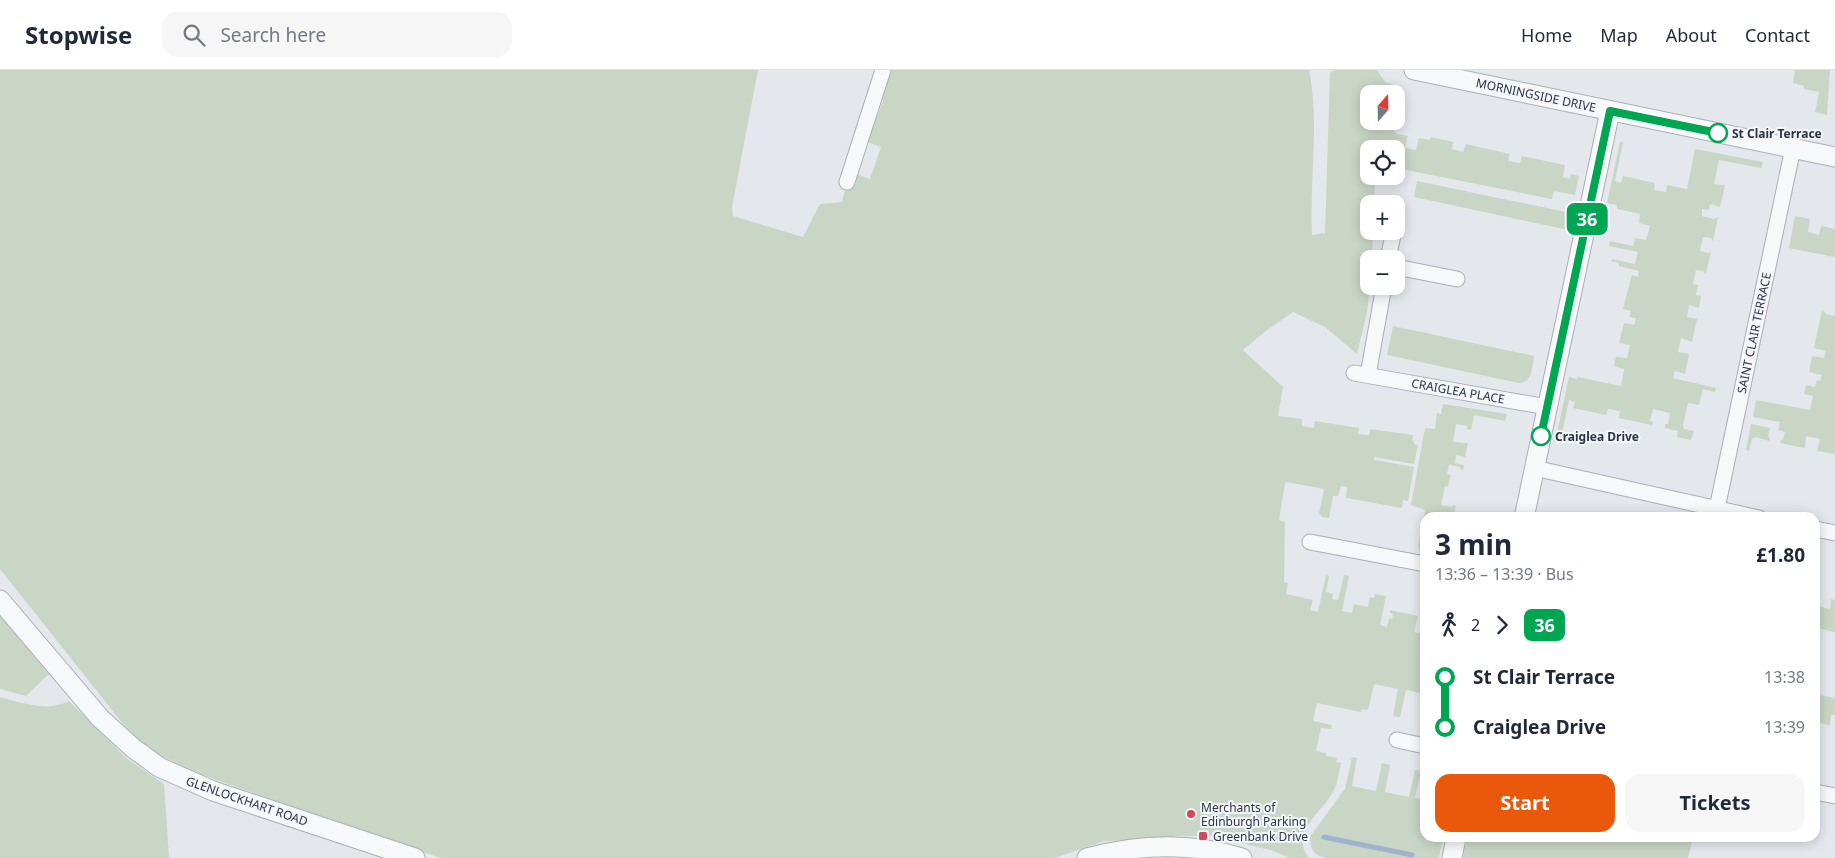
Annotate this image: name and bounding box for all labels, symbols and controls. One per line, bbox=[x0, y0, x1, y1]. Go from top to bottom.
search box bbox=[162, 12, 512, 57]
text: Stopwise bbox=[25, 18, 132, 51]
icon: search bbox=[180, 21, 208, 49]
text: Search here bbox=[220, 22, 326, 48]
text: Home bbox=[1521, 23, 1572, 47]
text: Map bbox=[1600, 23, 1638, 47]
text: About bbox=[1666, 23, 1717, 47]
text: Contact bbox=[1745, 23, 1810, 47]
street label: MORNINGSIDE DRIVE bbox=[1474, 74, 1598, 116]
north arrow bbox=[1360, 85, 1405, 130]
map controls bbox=[1360, 85, 1405, 295]
marker: St Clair Terrace bbox=[1708, 123, 1728, 143]
place label: St Clair Terrace bbox=[1732, 125, 1822, 142]
button: locate bbox=[1360, 140, 1405, 185]
button: + bbox=[1360, 195, 1405, 240]
line badge: 36 bbox=[1564, 203, 1610, 235]
text: 36 bbox=[1577, 207, 1597, 231]
button: − bbox=[1360, 250, 1405, 295]
street label: SAINT CLAIR TERRACE bbox=[1733, 271, 1775, 395]
street label: CRAIGLEA PLACE bbox=[1410, 374, 1506, 408]
marker: Craiglea Drive bbox=[1531, 426, 1551, 446]
place label: Craiglea Drive bbox=[1555, 428, 1639, 445]
text: 3 min bbox=[1435, 525, 1512, 563]
text: £1.80 bbox=[1756, 542, 1805, 568]
text: 13:36 – 13:39 · Bus bbox=[1435, 563, 1574, 585]
icon: walk bbox=[1435, 611, 1463, 639]
icon: forward bbox=[1488, 611, 1516, 639]
text: 36 bbox=[1534, 613, 1555, 637]
text: 2 bbox=[1471, 614, 1480, 636]
text: St Clair Terrace bbox=[1473, 664, 1615, 690]
text: 13:38 bbox=[1764, 666, 1805, 688]
text: Craiglea Drive bbox=[1473, 714, 1606, 740]
text: 13:39 bbox=[1764, 716, 1805, 738]
street label: GLENLOCKHART ROAD bbox=[184, 772, 311, 830]
button: Start bbox=[1435, 774, 1615, 832]
button: Tickets bbox=[1625, 774, 1805, 832]
place label: Merchants of Edinburgh Parking bbox=[1201, 799, 1306, 830]
marker: Merchants of Edinburgh Parking bbox=[1185, 808, 1197, 820]
place label: Greenbank Drive bbox=[1213, 828, 1308, 845]
marker: Greenbank Drive bbox=[1197, 830, 1209, 842]

